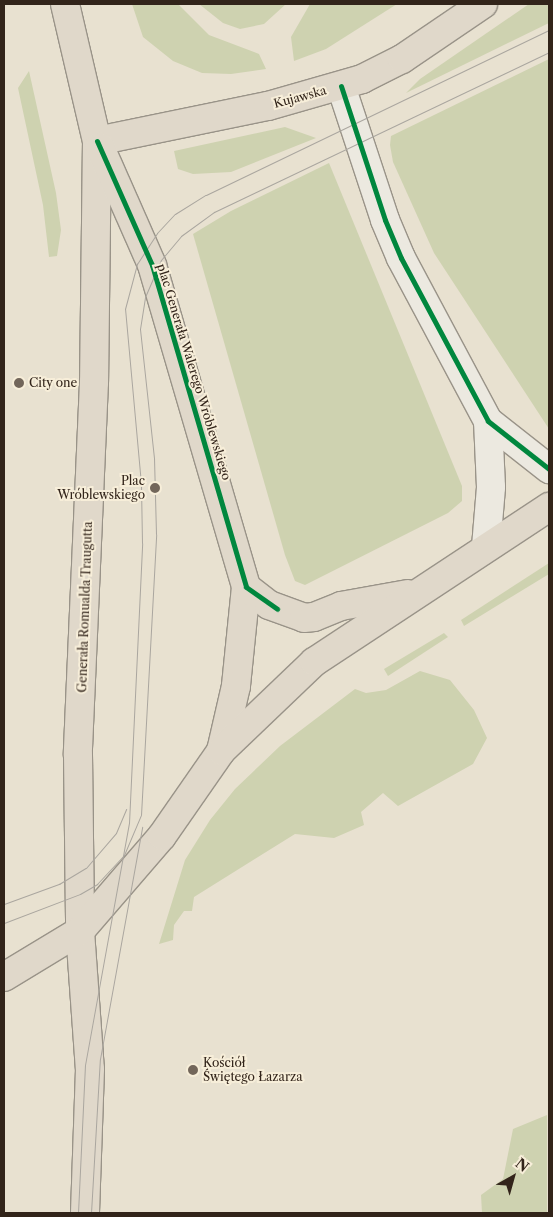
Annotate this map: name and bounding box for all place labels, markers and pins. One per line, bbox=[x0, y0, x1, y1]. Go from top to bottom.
place label: City one bbox=[29, 376, 78, 390]
marker: City one bbox=[13, 377, 25, 389]
place label: Plac Wróblewskiego bbox=[57, 474, 145, 502]
marker: Plac Wróblewskiego bbox=[149, 482, 161, 494]
place label: Kościół Świętego Łazarza bbox=[203, 1056, 302, 1084]
marker: Kościół Świętego Łazarza bbox=[187, 1064, 199, 1076]

